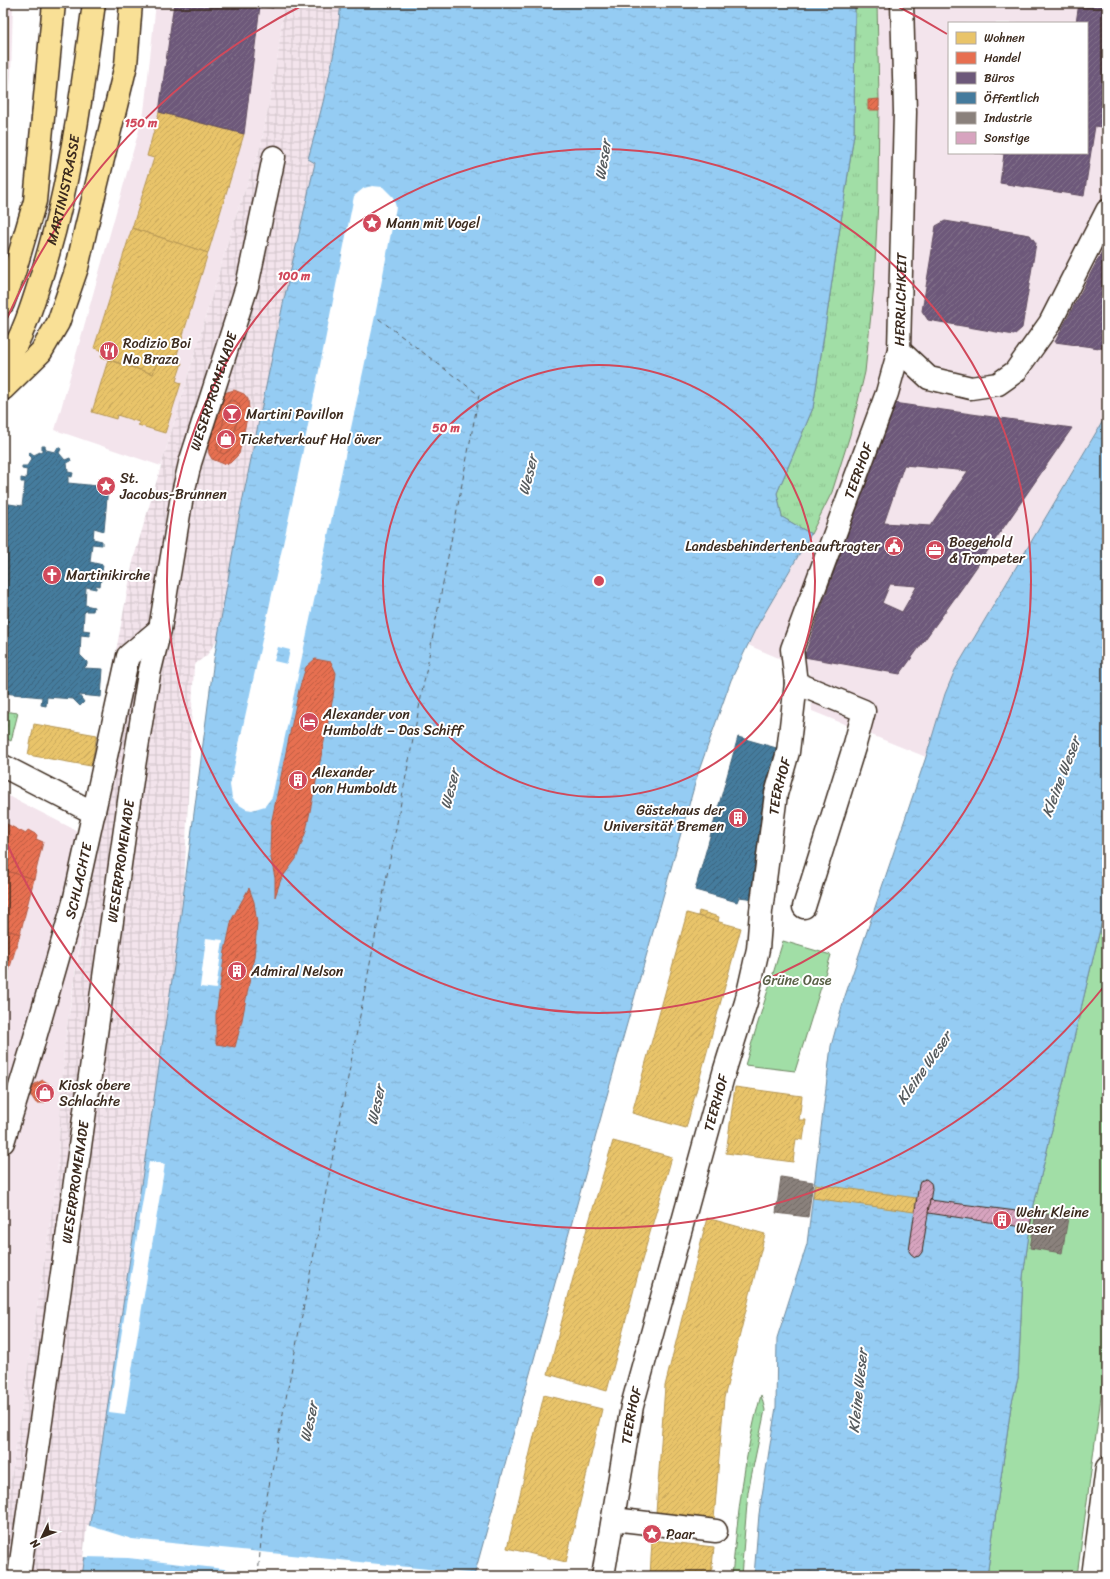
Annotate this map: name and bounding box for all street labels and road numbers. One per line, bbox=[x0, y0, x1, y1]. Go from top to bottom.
street label: MARTINISTRASSE bbox=[39, 132, 88, 248]
street label: HERRLICHKEIT bbox=[887, 251, 914, 346]
street label: WESERPROMENADE bbox=[183, 327, 245, 454]
street label: TEERHOF bbox=[837, 438, 881, 503]
street label: TEERHOF bbox=[761, 753, 799, 816]
street label: WESERPROMENADE bbox=[100, 797, 142, 924]
street label: SCHLACHTE bbox=[58, 839, 100, 922]
street label: TEERHOF bbox=[696, 1070, 736, 1134]
street label: WESERPROMENADE bbox=[54, 1118, 97, 1245]
street label: TEERHOF bbox=[614, 1382, 650, 1446]

